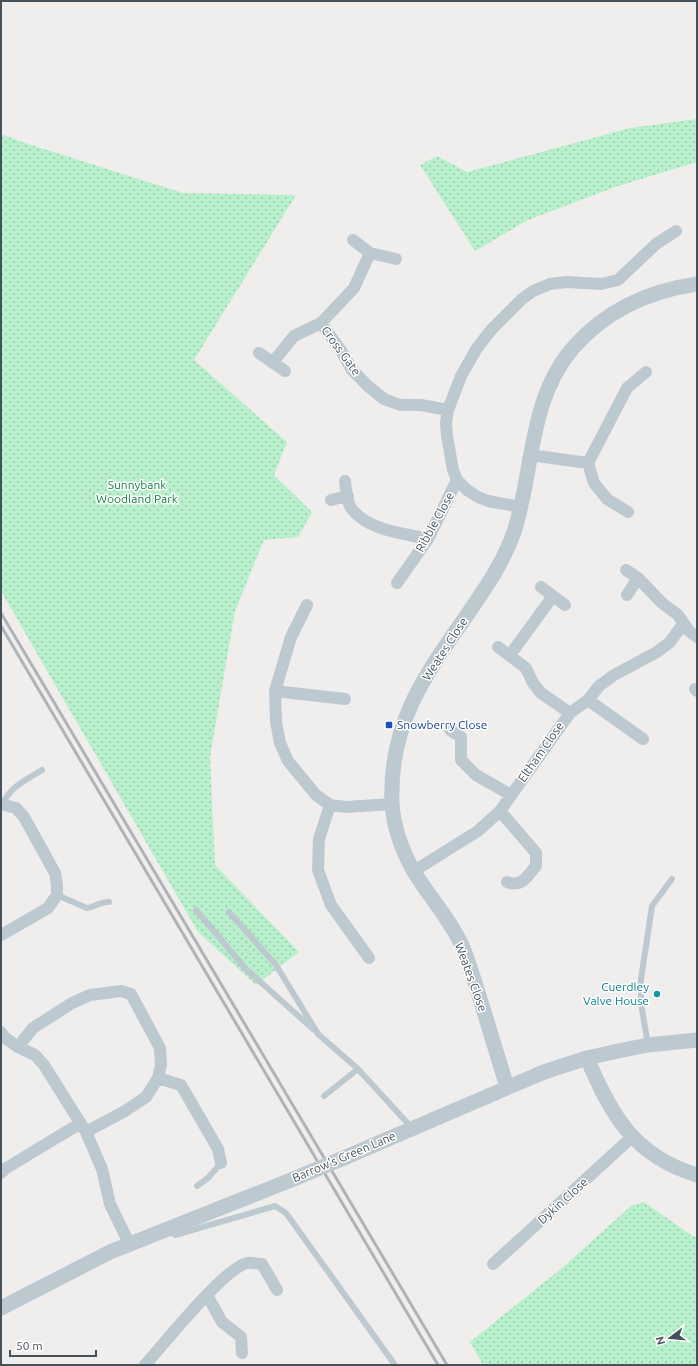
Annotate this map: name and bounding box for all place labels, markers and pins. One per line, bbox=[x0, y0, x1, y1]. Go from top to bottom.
place label: Snowberry Close bbox=[397, 718, 487, 731]
marker: Snowberry Close bbox=[384, 720, 394, 730]
place label: Cuerdley Valve House bbox=[583, 980, 649, 1007]
marker: Cuerdley Valve House bbox=[652, 989, 662, 999]

